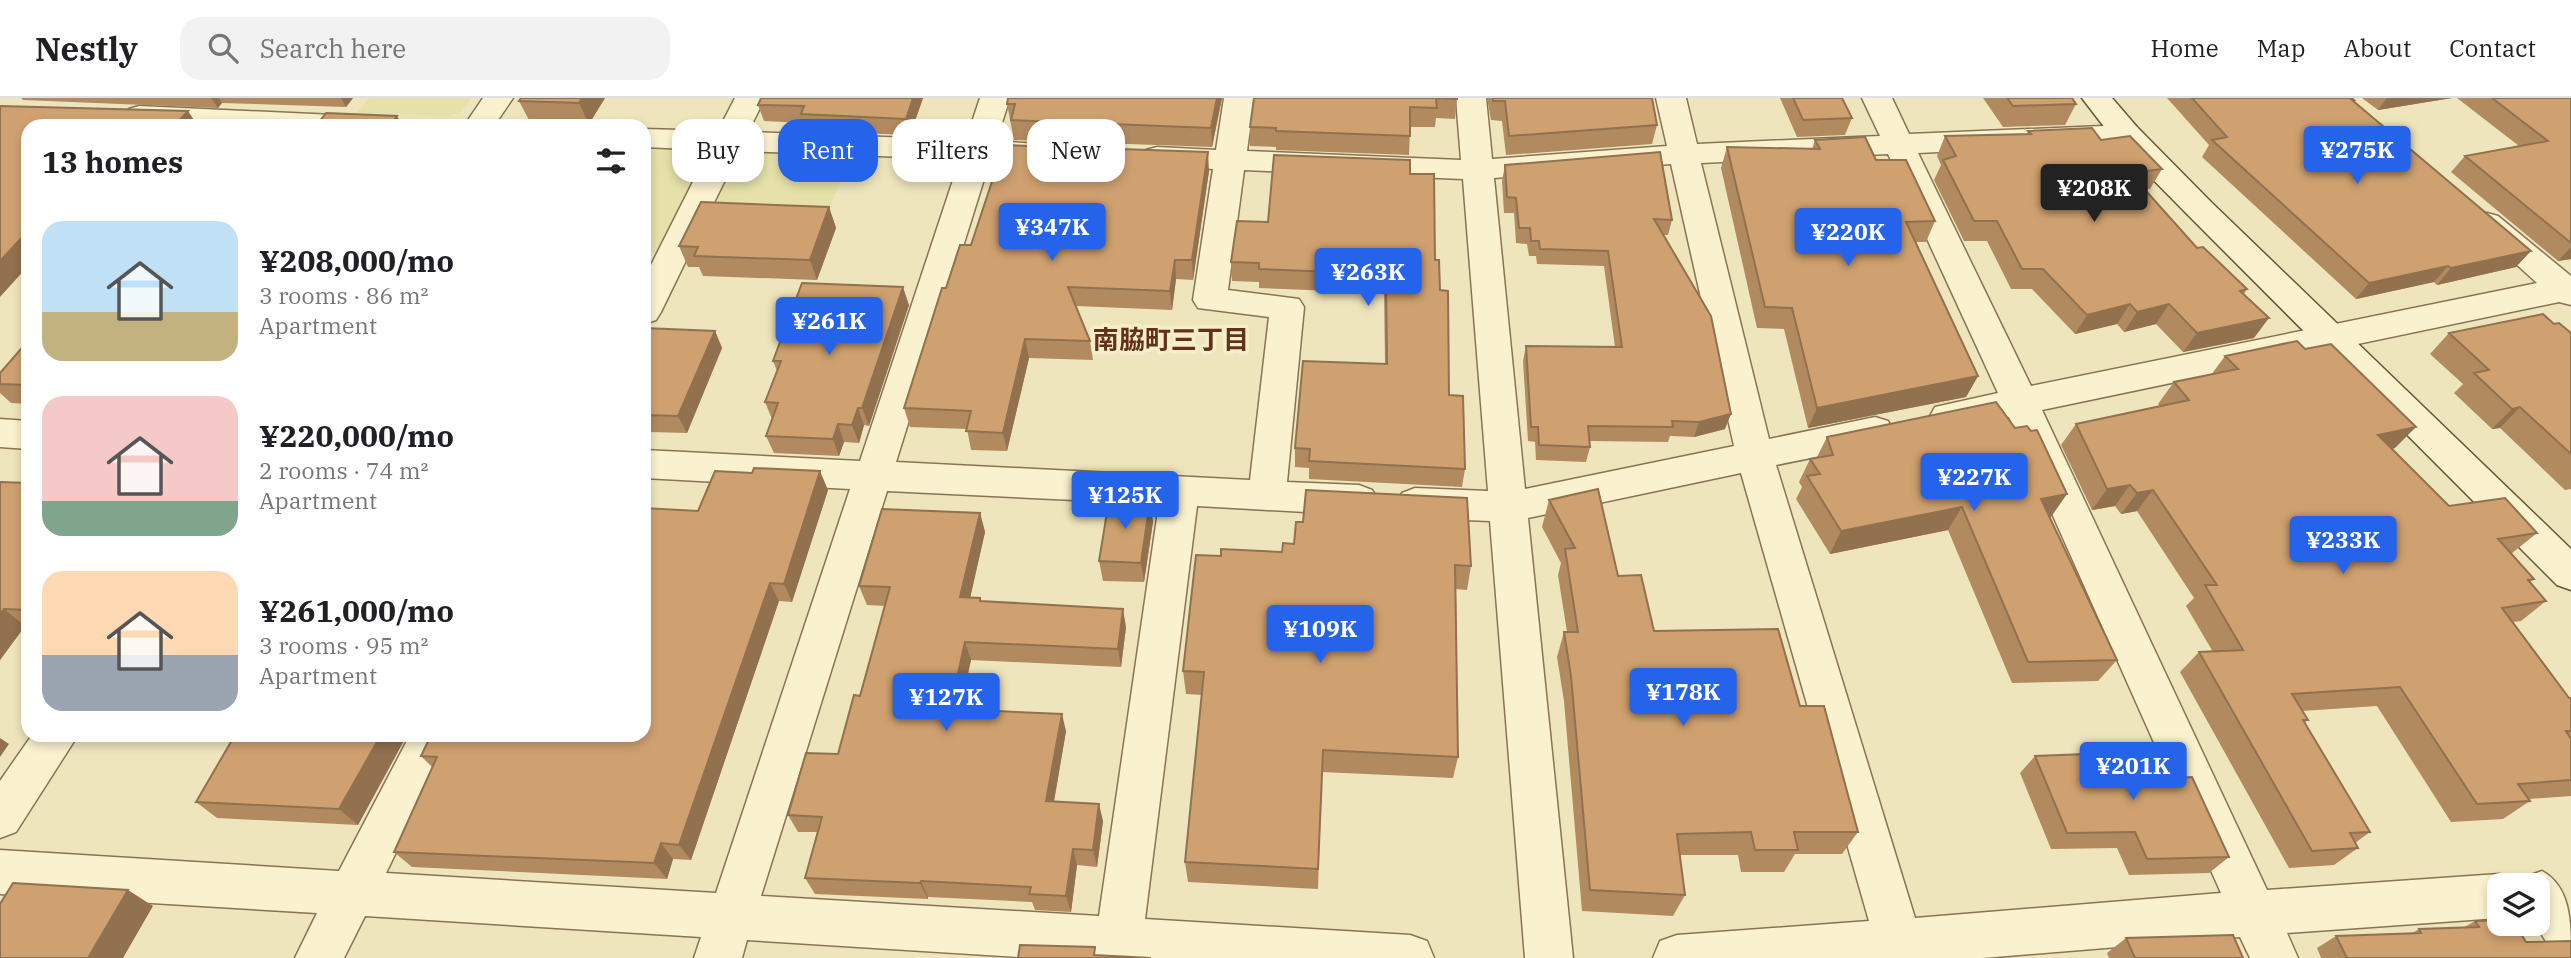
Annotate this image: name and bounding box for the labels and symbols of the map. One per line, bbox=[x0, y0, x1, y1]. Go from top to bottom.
pin: ¥275K bbox=[2308, 126, 2406, 186]
pin: ¥208K bbox=[2045, 164, 2143, 224]
pin: ¥347K bbox=[1003, 204, 1101, 263]
pin: ¥220K bbox=[1799, 208, 1897, 268]
pin: ¥263K bbox=[1319, 248, 1417, 308]
pin: ¥261K bbox=[780, 298, 878, 357]
district label: 南脇町三丁目 bbox=[1093, 322, 1249, 356]
pin: ¥227K bbox=[1925, 454, 2023, 513]
pin: ¥125K bbox=[1076, 472, 1174, 531]
pin: ¥233K bbox=[2294, 517, 2392, 576]
pin: ¥109K bbox=[1271, 606, 1369, 665]
pin: ¥178K bbox=[1634, 668, 1732, 728]
pin: ¥127K bbox=[897, 674, 995, 733]
pin: ¥201K bbox=[2084, 742, 2182, 802]

